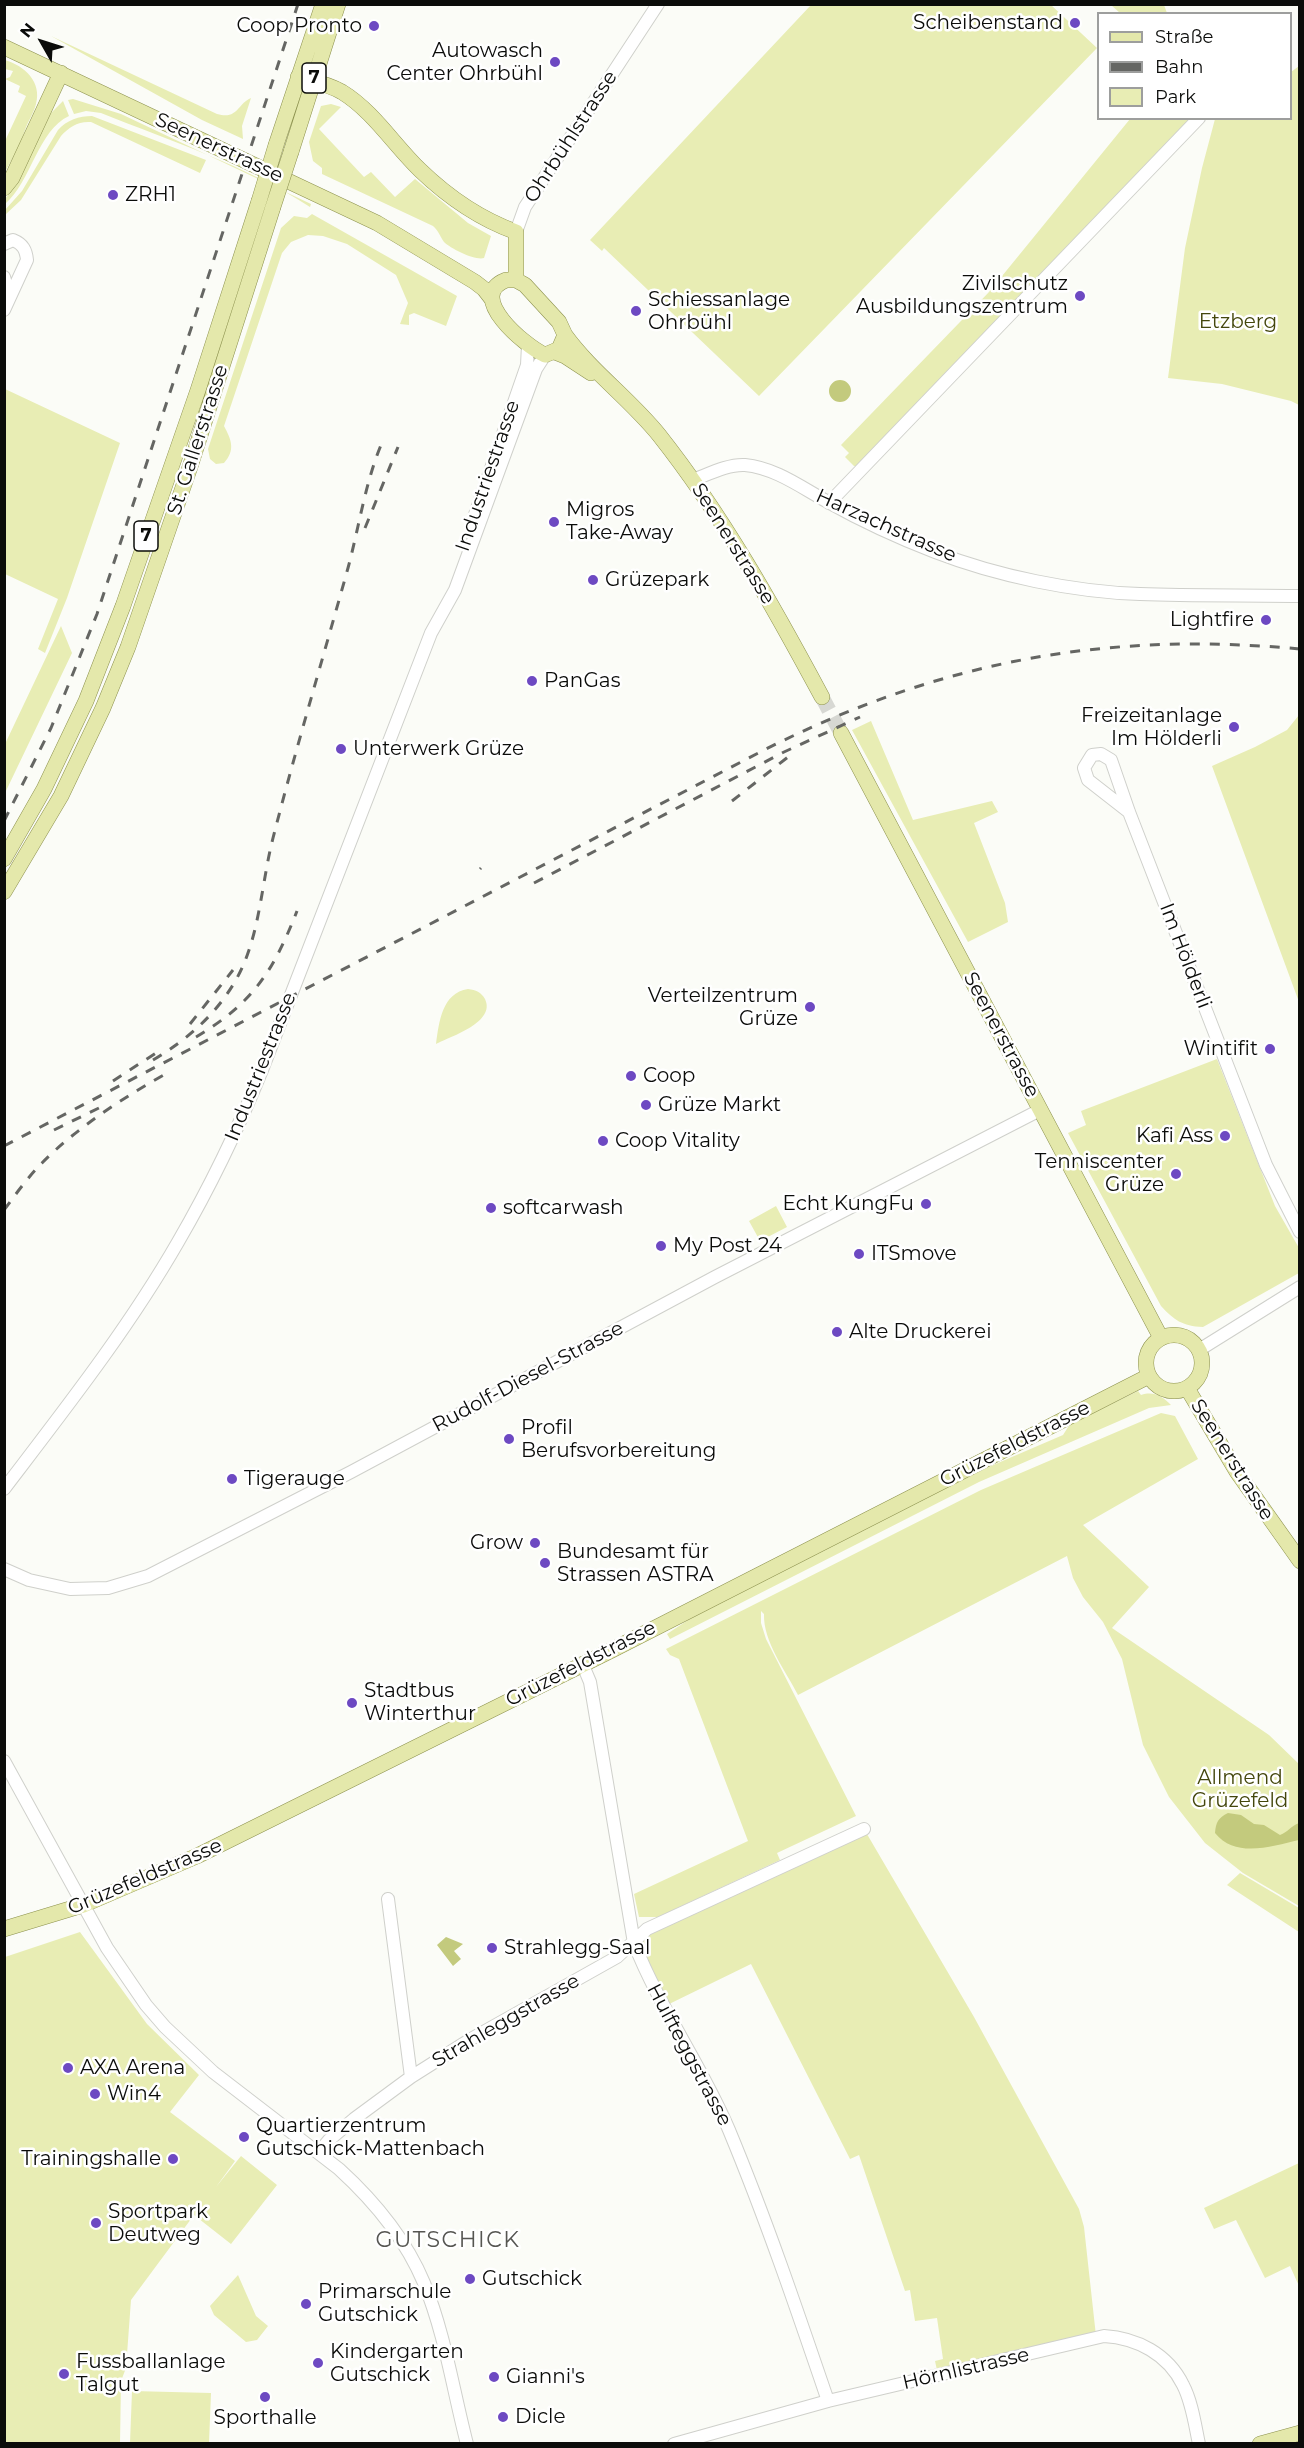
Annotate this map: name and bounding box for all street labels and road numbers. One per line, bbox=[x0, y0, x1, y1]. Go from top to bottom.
road number: 7 bbox=[302, 63, 326, 93]
street label: Ohrbühlstrasse bbox=[519, 66, 623, 208]
street label: Seenerstrasse bbox=[151, 108, 287, 188]
street label: St. Gallerstrasse bbox=[162, 362, 234, 518]
street label: Industriestrasse bbox=[451, 397, 525, 555]
street label: Seenerstrasse bbox=[686, 479, 780, 609]
street label: Harzachstrasse bbox=[812, 484, 960, 568]
road number: 7 bbox=[134, 521, 158, 551]
street label: Im Hölderli bbox=[1154, 900, 1216, 1012]
street label: Seenerstrasse bbox=[958, 968, 1044, 1102]
street label: Industriestrasse bbox=[220, 989, 302, 1145]
street label: Rudolf-Diesel-Strasse bbox=[428, 1316, 628, 1438]
street label: Seenerstrasse bbox=[1185, 1395, 1279, 1525]
street label: Grüzefeldstrasse bbox=[936, 1396, 1094, 1492]
street label: Grüzefeldstrasse bbox=[502, 1616, 660, 1712]
street label: Grüzefeldstrasse bbox=[64, 1834, 226, 1920]
street label: Strahleggstrasse bbox=[428, 1969, 584, 2073]
street label: Hulfteggstrasse bbox=[641, 1980, 737, 2130]
street label: Hörnlistrasse bbox=[900, 2343, 1032, 2395]

